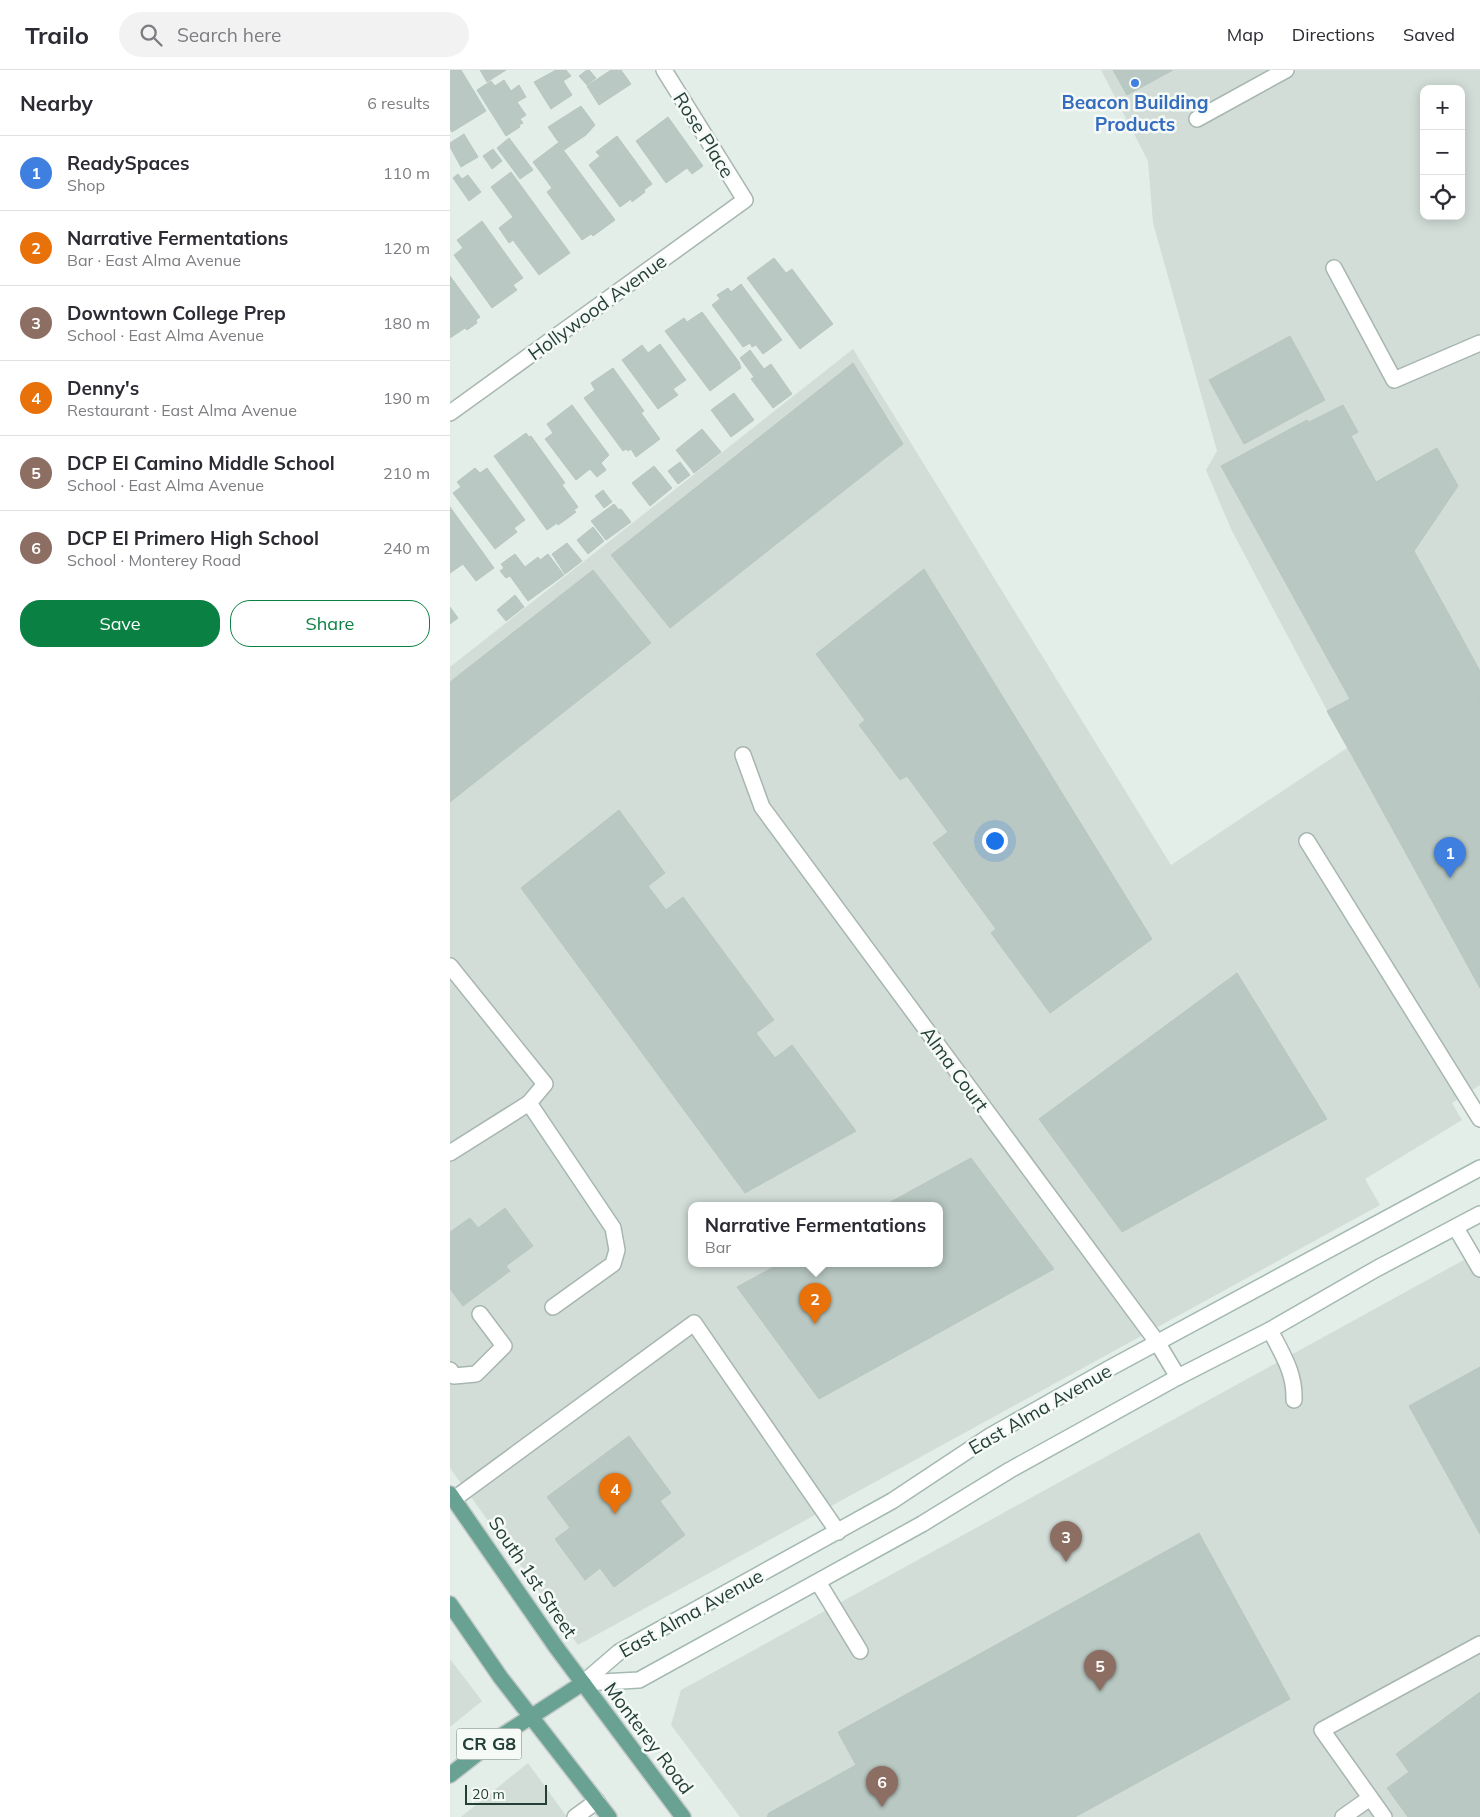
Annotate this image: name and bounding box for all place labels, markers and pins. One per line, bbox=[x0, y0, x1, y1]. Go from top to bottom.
marker: Beacon Building Products bbox=[1129, 77, 1141, 89]
place label: Beacon Building Products bbox=[1062, 90, 1208, 136]
pin: 1 bbox=[1434, 837, 1466, 878]
pin: 2 bbox=[799, 1283, 831, 1324]
pin: 4 bbox=[599, 1473, 631, 1514]
pin: 3 bbox=[1050, 1521, 1082, 1562]
pin: 5 bbox=[1084, 1650, 1116, 1691]
pin: 6 bbox=[866, 1766, 898, 1807]

